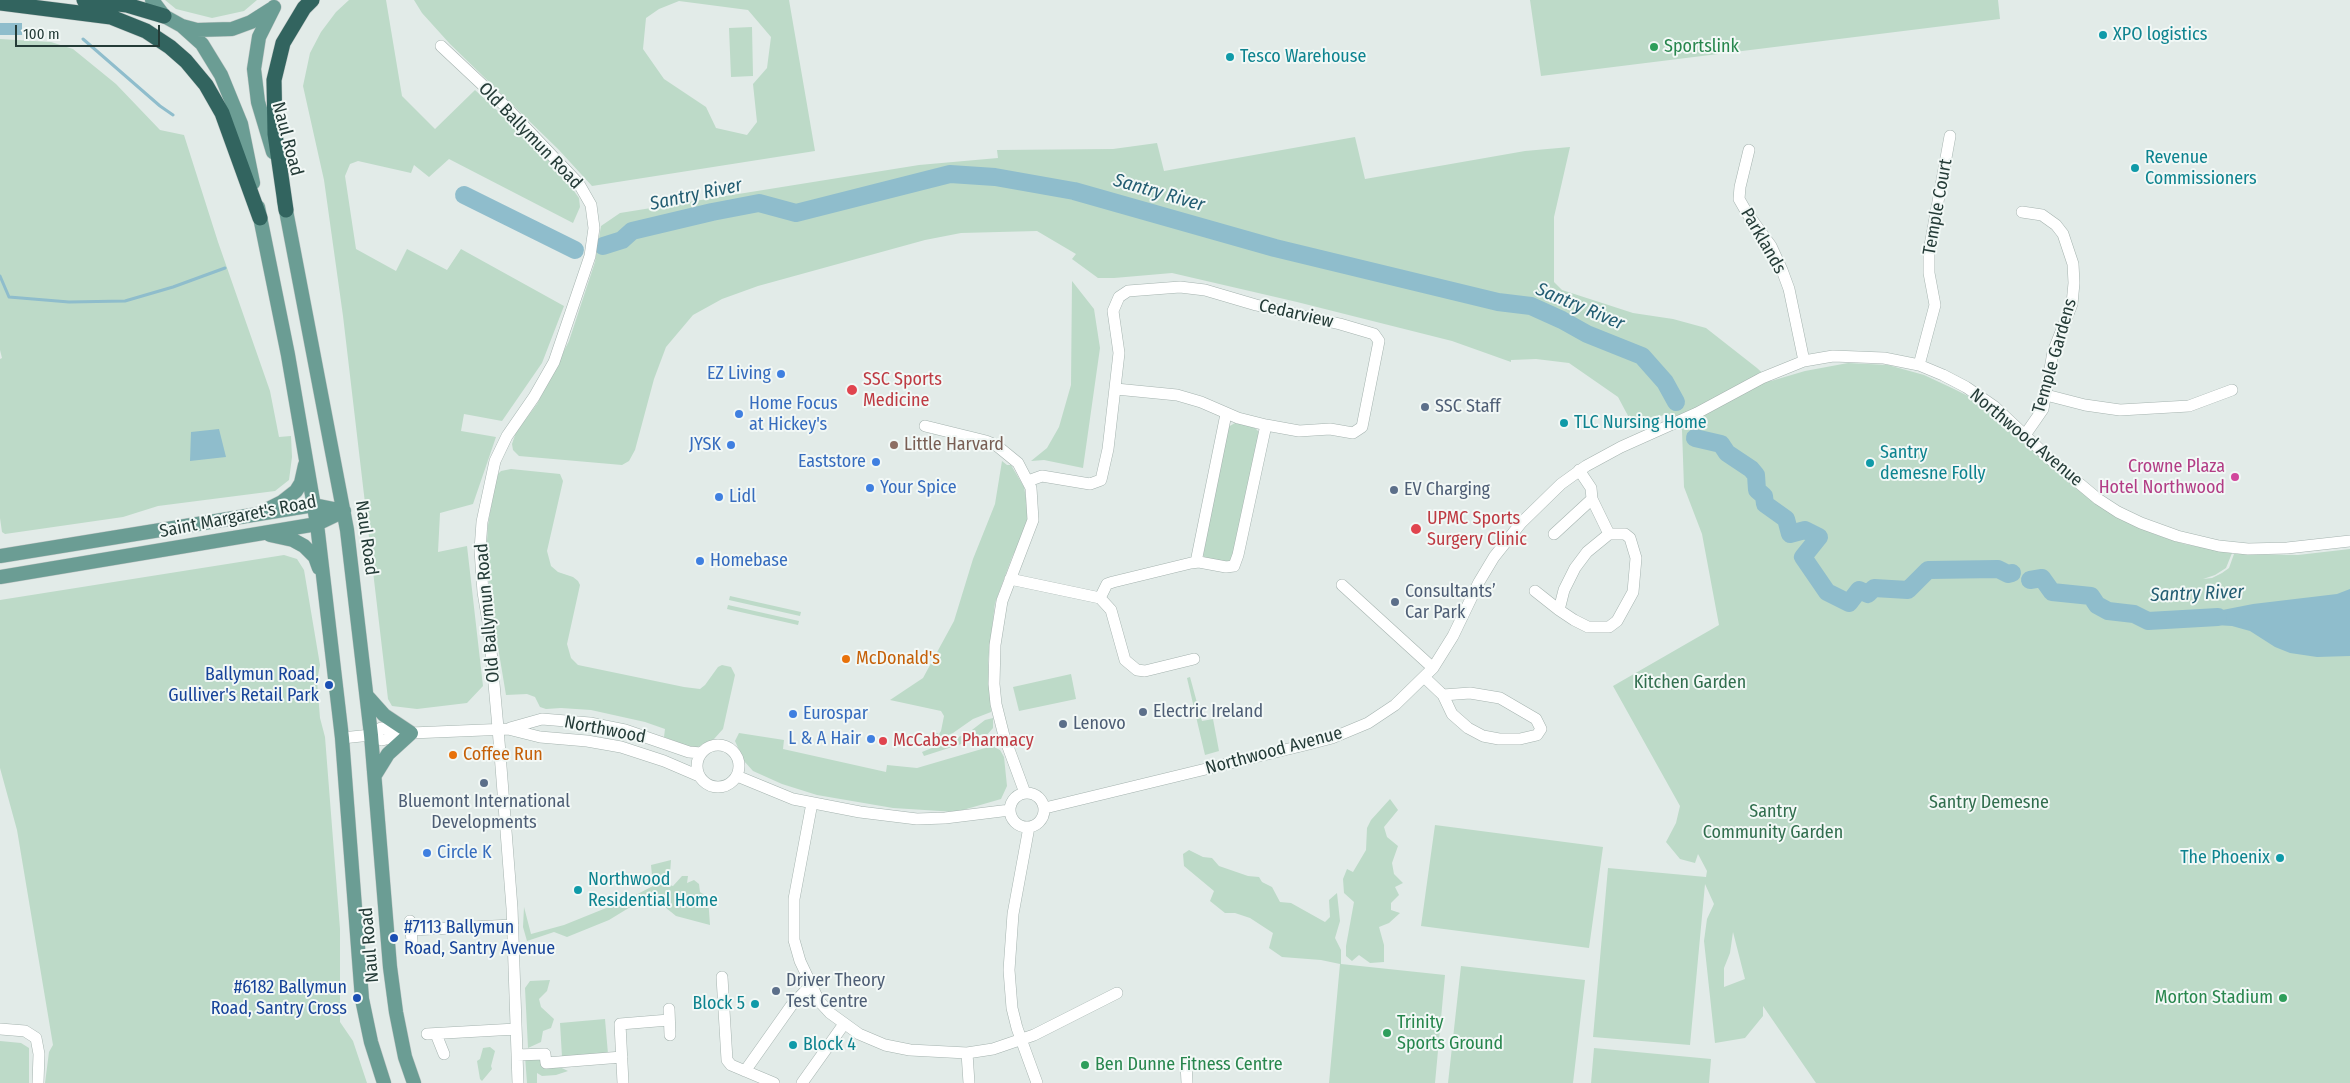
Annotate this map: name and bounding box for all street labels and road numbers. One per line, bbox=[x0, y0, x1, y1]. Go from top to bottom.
street label: Old Ballymun Road bbox=[474, 78, 586, 194]
street label: Naul Road bbox=[267, 100, 307, 178]
street label: Temple Court bbox=[1919, 157, 1957, 257]
street label: Parklands bbox=[1736, 204, 1790, 278]
street label: Cedarview bbox=[1257, 295, 1335, 333]
street label: Temple Gardens bbox=[2028, 296, 2082, 416]
street label: Northwood Avenue bbox=[1965, 384, 2087, 492]
street label: Saint Margaret's Road bbox=[158, 491, 318, 543]
street label: Naul Road bbox=[350, 499, 382, 577]
street label: Old Ballymun Road bbox=[471, 542, 505, 684]
street label: Northwood bbox=[562, 712, 648, 748]
street label: Northwood Avenue bbox=[1203, 722, 1345, 780]
street label: Naul Road bbox=[356, 906, 384, 984]

